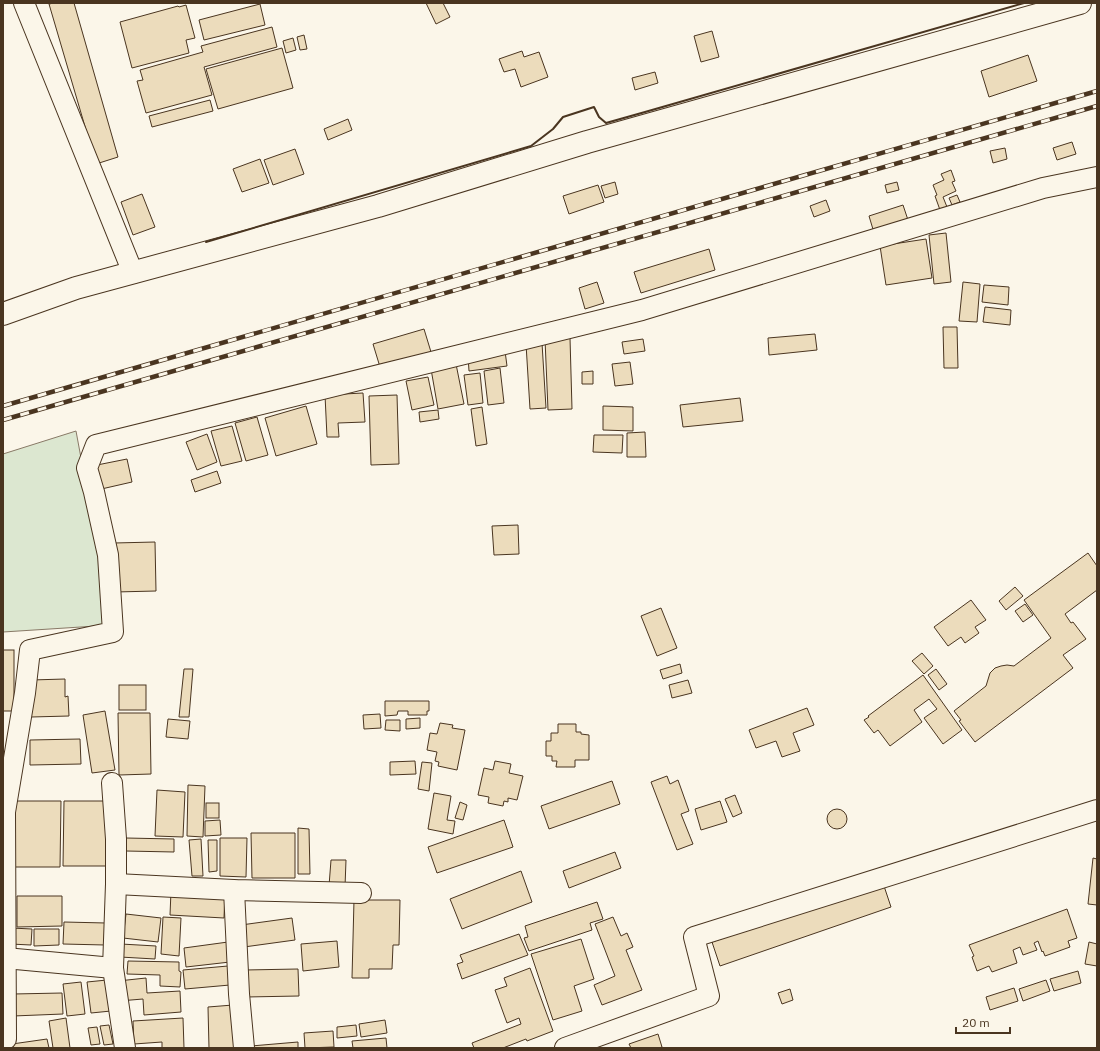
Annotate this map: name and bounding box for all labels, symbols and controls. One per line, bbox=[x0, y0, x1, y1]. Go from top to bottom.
scale bar bbox=[956, 1009, 1010, 1035]
text: 20 m bbox=[962, 1015, 990, 1030]

